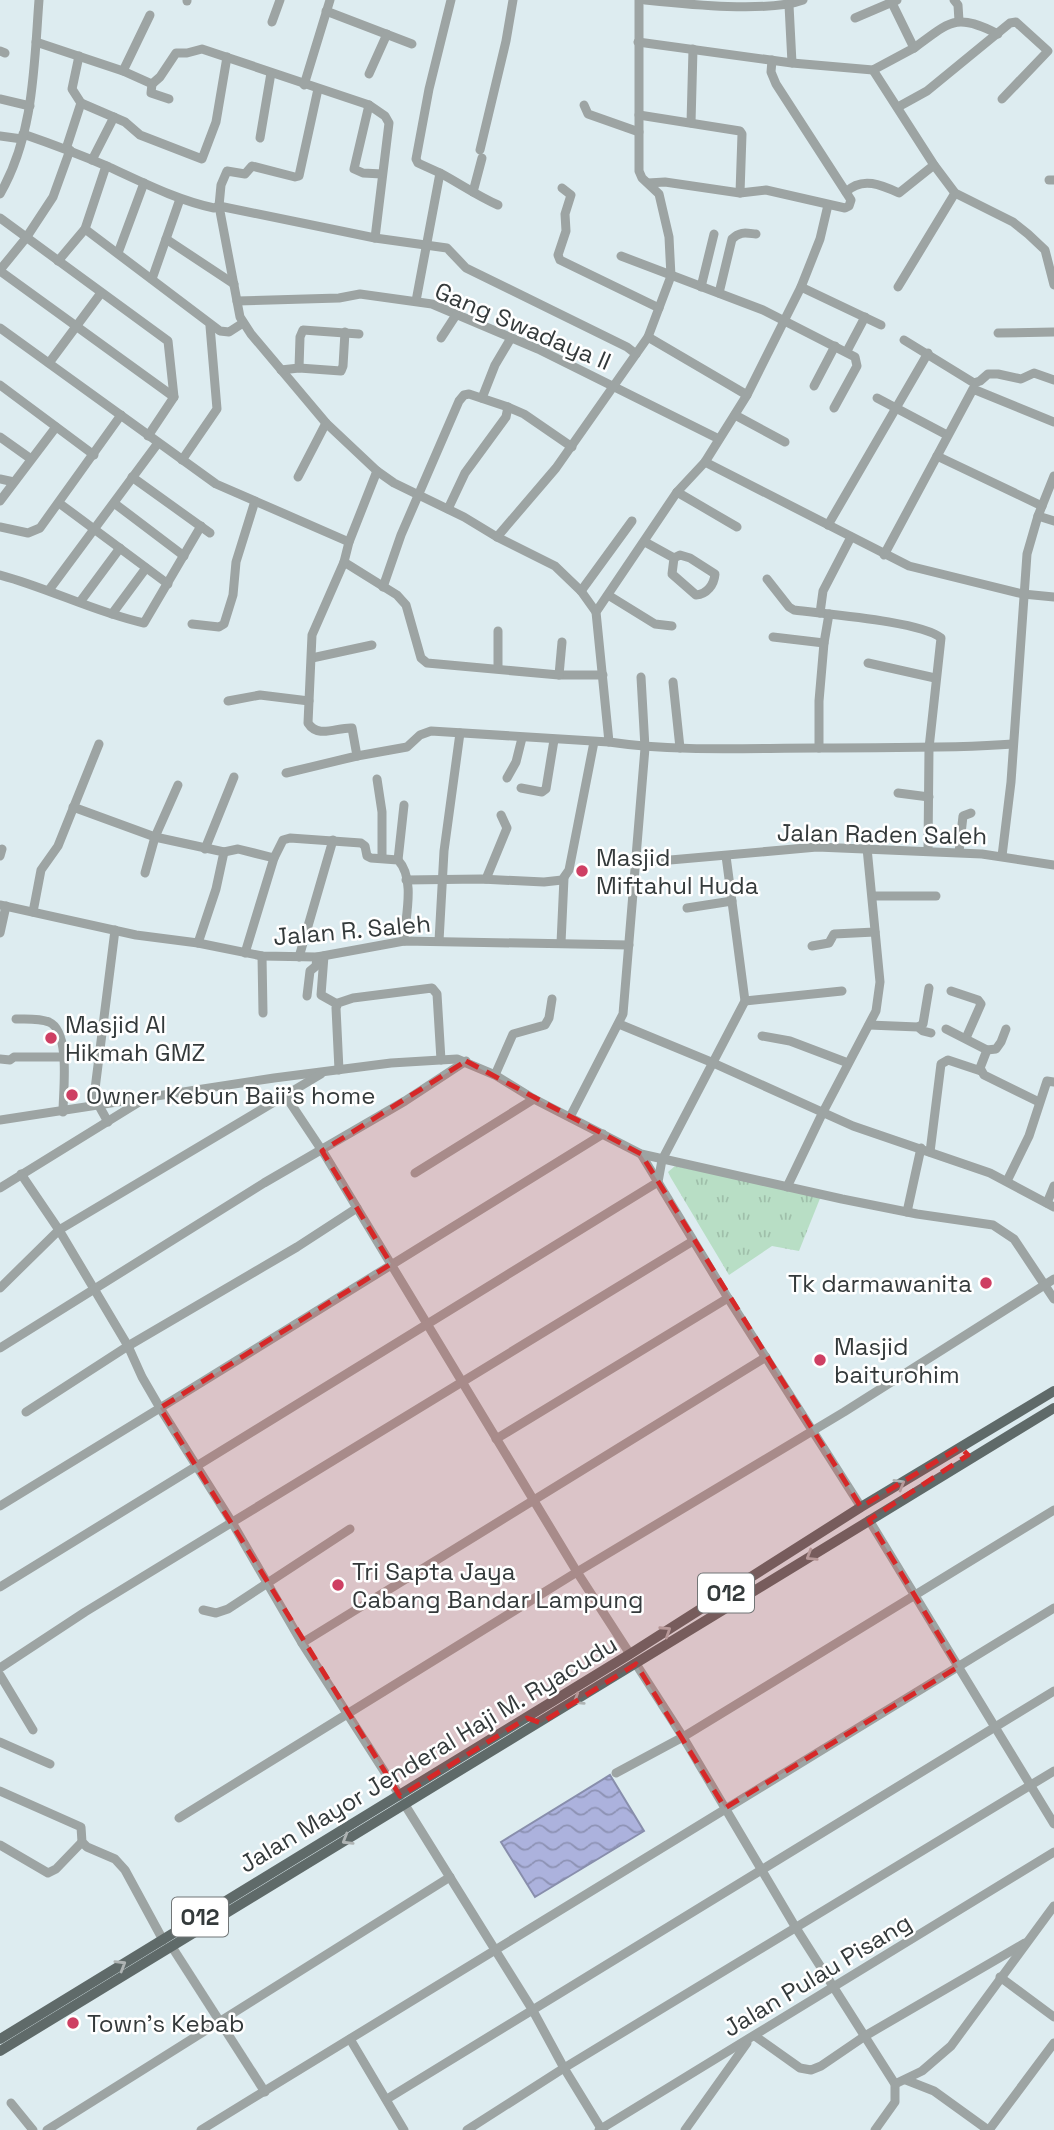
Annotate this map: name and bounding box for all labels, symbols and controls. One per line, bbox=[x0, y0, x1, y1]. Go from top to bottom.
street label: Gang Swadaya II bbox=[430, 275, 616, 377]
street label: Jalan Raden Saleh bbox=[777, 817, 987, 851]
place label: Masjid Miftahul Huda bbox=[596, 842, 759, 901]
marker: Masjid Miftahul Huda bbox=[574, 863, 590, 879]
street label: Jalan R. Saleh bbox=[272, 908, 432, 952]
place label: Masjid Al Hikmah GMZ bbox=[65, 1009, 205, 1068]
marker: Masjid Al Hikmah GMZ bbox=[43, 1030, 59, 1046]
place label: Owner Kebun Baii's home bbox=[86, 1080, 375, 1111]
marker: Owner Kebun Baii's home bbox=[64, 1087, 80, 1103]
place label: Tk darmawanita bbox=[788, 1268, 972, 1299]
marker: Tk darmawanita bbox=[978, 1275, 994, 1291]
place label: Masjid baiturohim bbox=[834, 1331, 960, 1390]
marker: Masjid baiturohim bbox=[812, 1352, 828, 1368]
one-way arrow bbox=[893, 1479, 906, 1492]
one-way arrow bbox=[805, 1548, 818, 1561]
place label: Tri Sapta Jaya Cabang Bandar Lampung bbox=[352, 1556, 643, 1615]
road number: 012 bbox=[698, 1574, 754, 1612]
marker: Tri Sapta Jaya Cabang Bandar Lampung bbox=[330, 1577, 346, 1593]
one-way arrow bbox=[659, 1627, 672, 1640]
street label: Jalan Mayor Jenderal Haji M. Ryacudu bbox=[233, 1628, 623, 1880]
one-way arrow bbox=[572, 1692, 585, 1705]
one-way arrow bbox=[341, 1832, 354, 1845]
road number: 012 bbox=[172, 1898, 228, 1936]
street label: Jalan Pulau Pisang bbox=[717, 1907, 917, 2043]
one-way arrow bbox=[114, 1961, 127, 1974]
place label: Town's Kebab bbox=[87, 2008, 244, 2039]
marker: Town's Kebab bbox=[65, 2015, 81, 2031]

